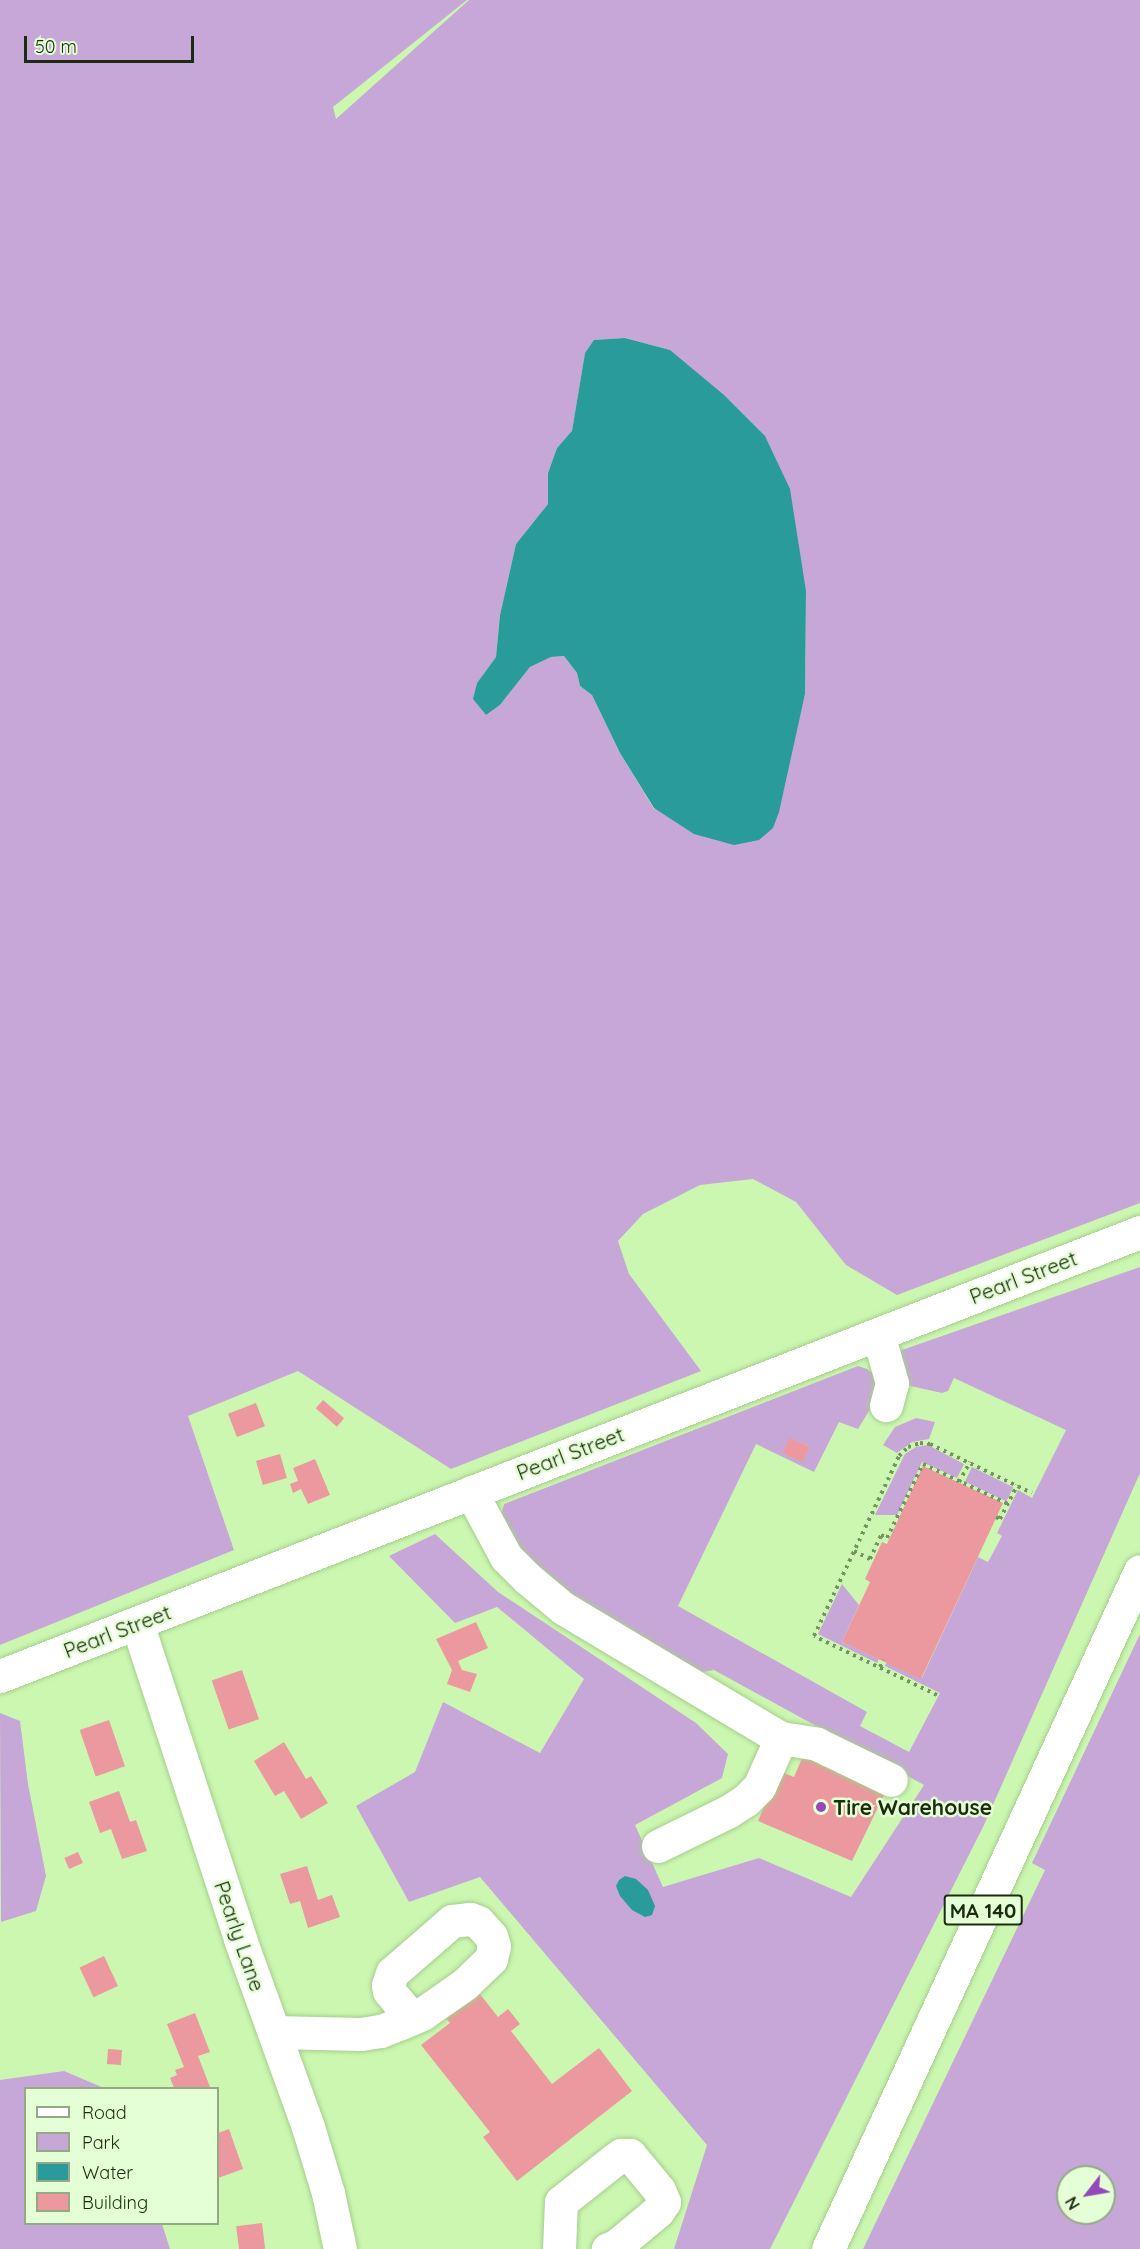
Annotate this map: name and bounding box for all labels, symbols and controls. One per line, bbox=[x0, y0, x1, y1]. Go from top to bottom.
scale bar bbox=[27, 24, 196, 62]
text: 50 m bbox=[35, 35, 77, 58]
street label: Pearl Street bbox=[966, 1245, 1080, 1309]
street label: Pearl Street bbox=[513, 1421, 627, 1485]
street label: Pearl Street bbox=[60, 1599, 174, 1663]
place label: Tire Warehouse bbox=[833, 1794, 992, 1820]
marker: Tire Warehouse bbox=[814, 1800, 828, 1814]
street label: Pearly Lane bbox=[209, 1877, 271, 1995]
road number: MA 140 bbox=[942, 1893, 1024, 1927]
legend bbox=[24, 2087, 219, 2225]
text: Road bbox=[82, 2101, 127, 2124]
text: Park bbox=[82, 2131, 120, 2154]
text: Water bbox=[82, 2161, 133, 2184]
north arrow bbox=[1056, 2165, 1116, 2225]
text: Building bbox=[82, 2191, 148, 2214]
text: N bbox=[1061, 2193, 1084, 2213]

